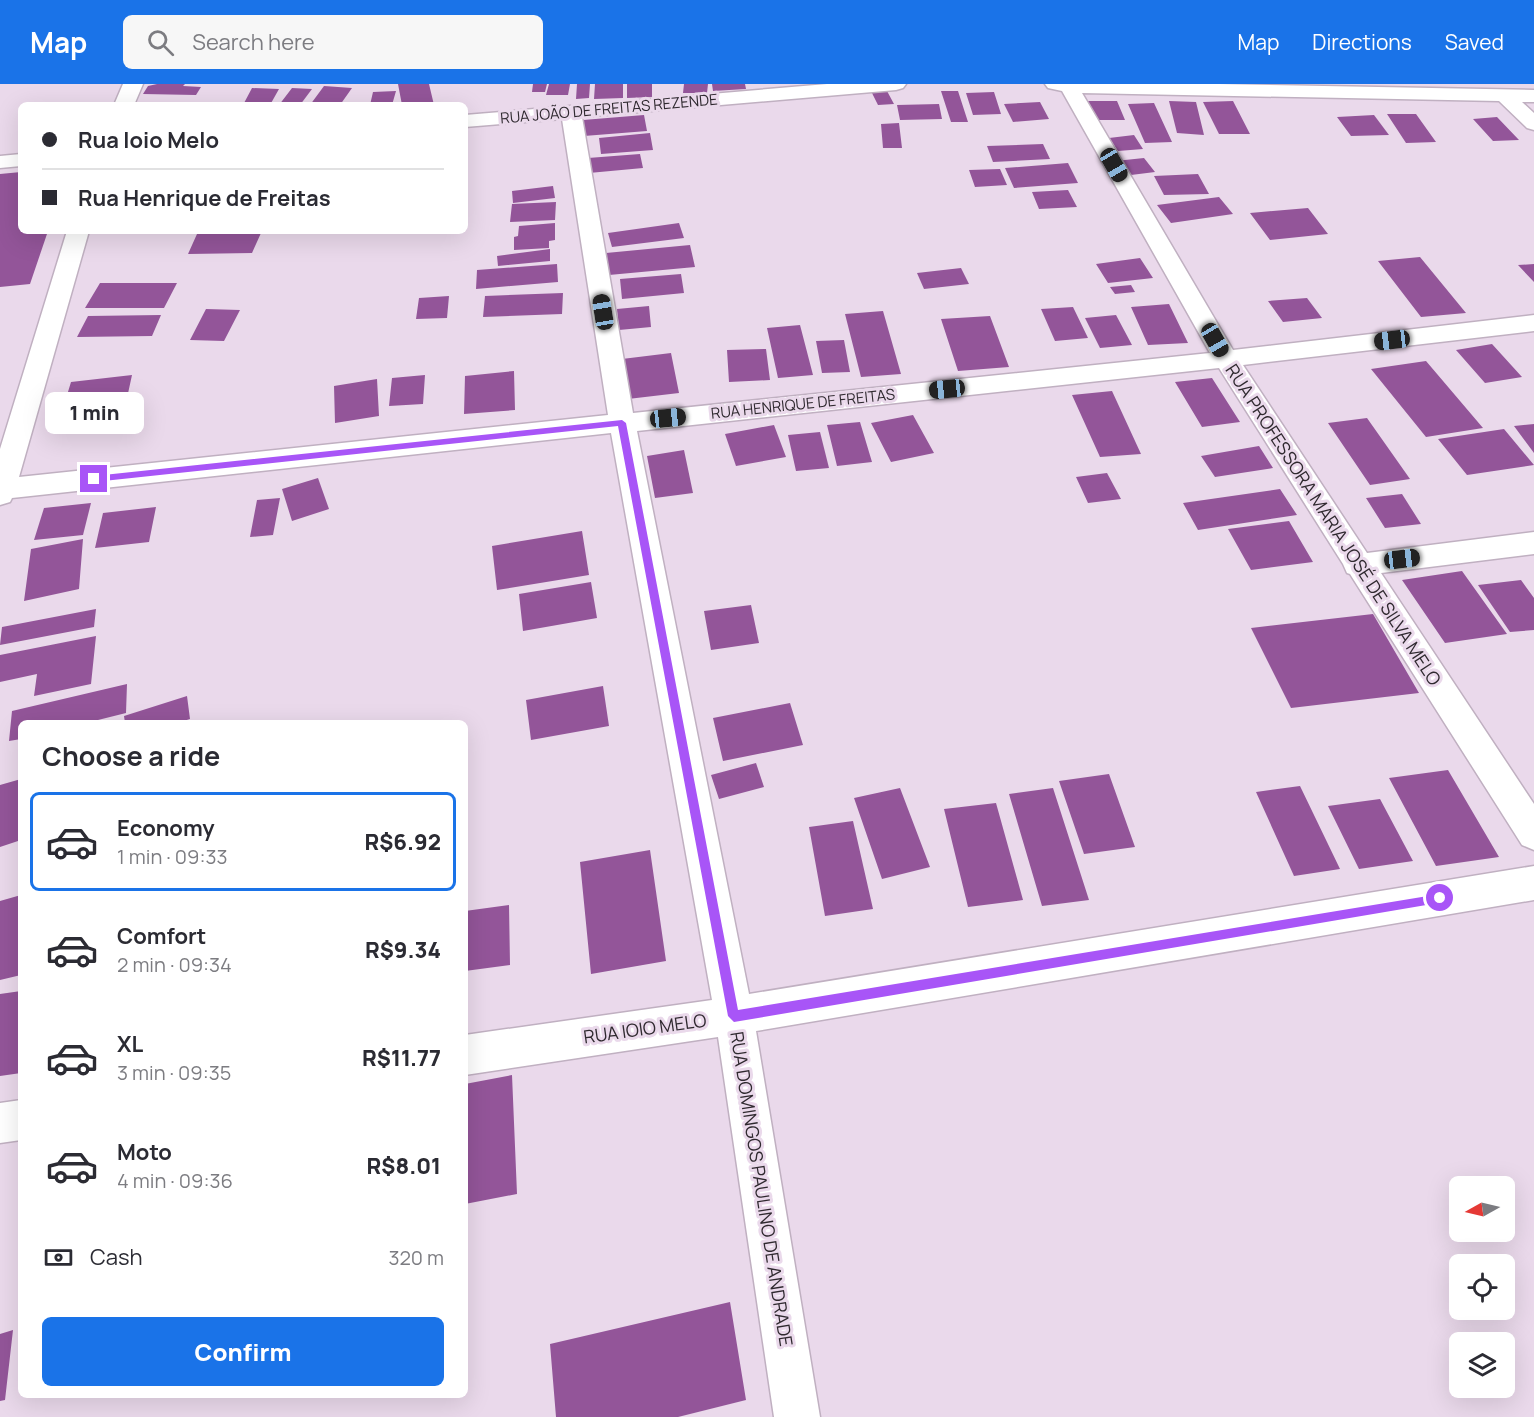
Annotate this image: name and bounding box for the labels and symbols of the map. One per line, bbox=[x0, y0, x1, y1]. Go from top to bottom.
street label: RUA JOÃO DE FREITAS REZENDE bbox=[499, 89, 718, 128]
car bbox=[1097, 145, 1131, 185]
car bbox=[591, 293, 615, 331]
car bbox=[1198, 320, 1232, 360]
car bbox=[1373, 329, 1411, 351]
street label: RUA PROFESSORA MARIA JOSÉ DE SILVA MELO bbox=[1221, 359, 1447, 690]
car bbox=[928, 378, 966, 400]
street label: RUA HENRIQUE DE FREITAS bbox=[710, 383, 896, 424]
callout: 1 min bbox=[44, 392, 144, 434]
car bbox=[649, 407, 687, 429]
route end bbox=[80, 465, 107, 492]
car bbox=[1383, 548, 1421, 570]
route start bbox=[1426, 884, 1453, 911]
street label: RUA IOIO MELO bbox=[582, 1008, 708, 1049]
street label: RUA DOMINGOS PAULINO DE ANDRADE bbox=[725, 1030, 799, 1348]
north arrow bbox=[1449, 1176, 1515, 1242]

